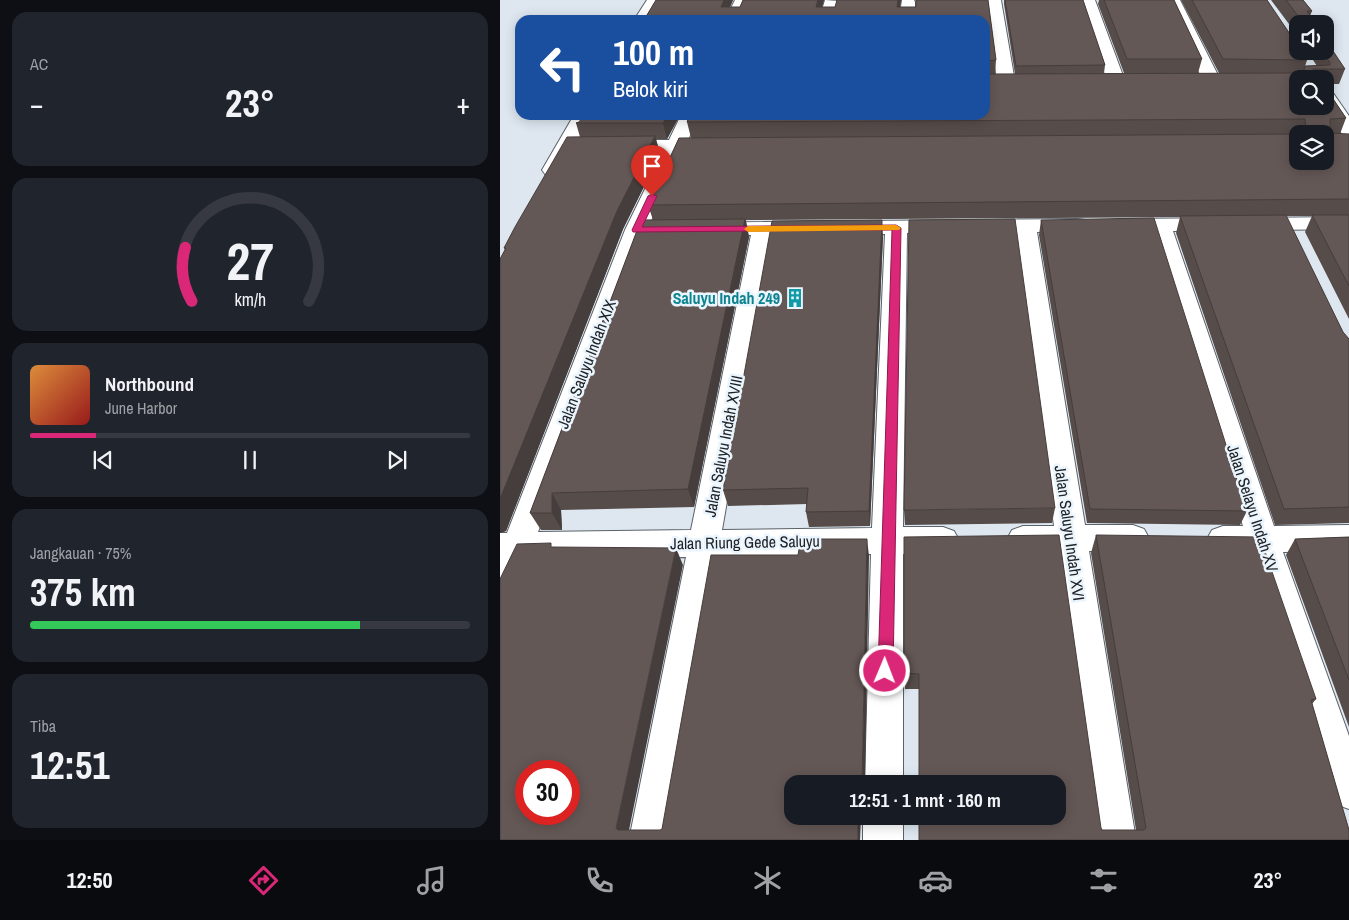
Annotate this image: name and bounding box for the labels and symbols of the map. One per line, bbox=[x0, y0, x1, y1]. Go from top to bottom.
pin bbox=[631, 145, 673, 196]
place label: Saluyu Indah 249 bbox=[673, 287, 780, 309]
building icon: Saluyu Indah 249 bbox=[784, 287, 806, 309]
street label: Jalan Saluyu Indah XIX bbox=[551, 296, 621, 432]
street label: Jalan Saluyu Indah XVIII bbox=[698, 373, 748, 519]
street label: Jalan Selayu Indah XV bbox=[1222, 441, 1284, 575]
street label: Jalan Saluyu Indah XVI bbox=[1050, 464, 1090, 602]
street label: Jalan Riung Gede Saluyu bbox=[670, 530, 820, 554]
position arrow bbox=[858, 644, 910, 696]
speed limit sign: 30 bbox=[515, 760, 580, 825]

